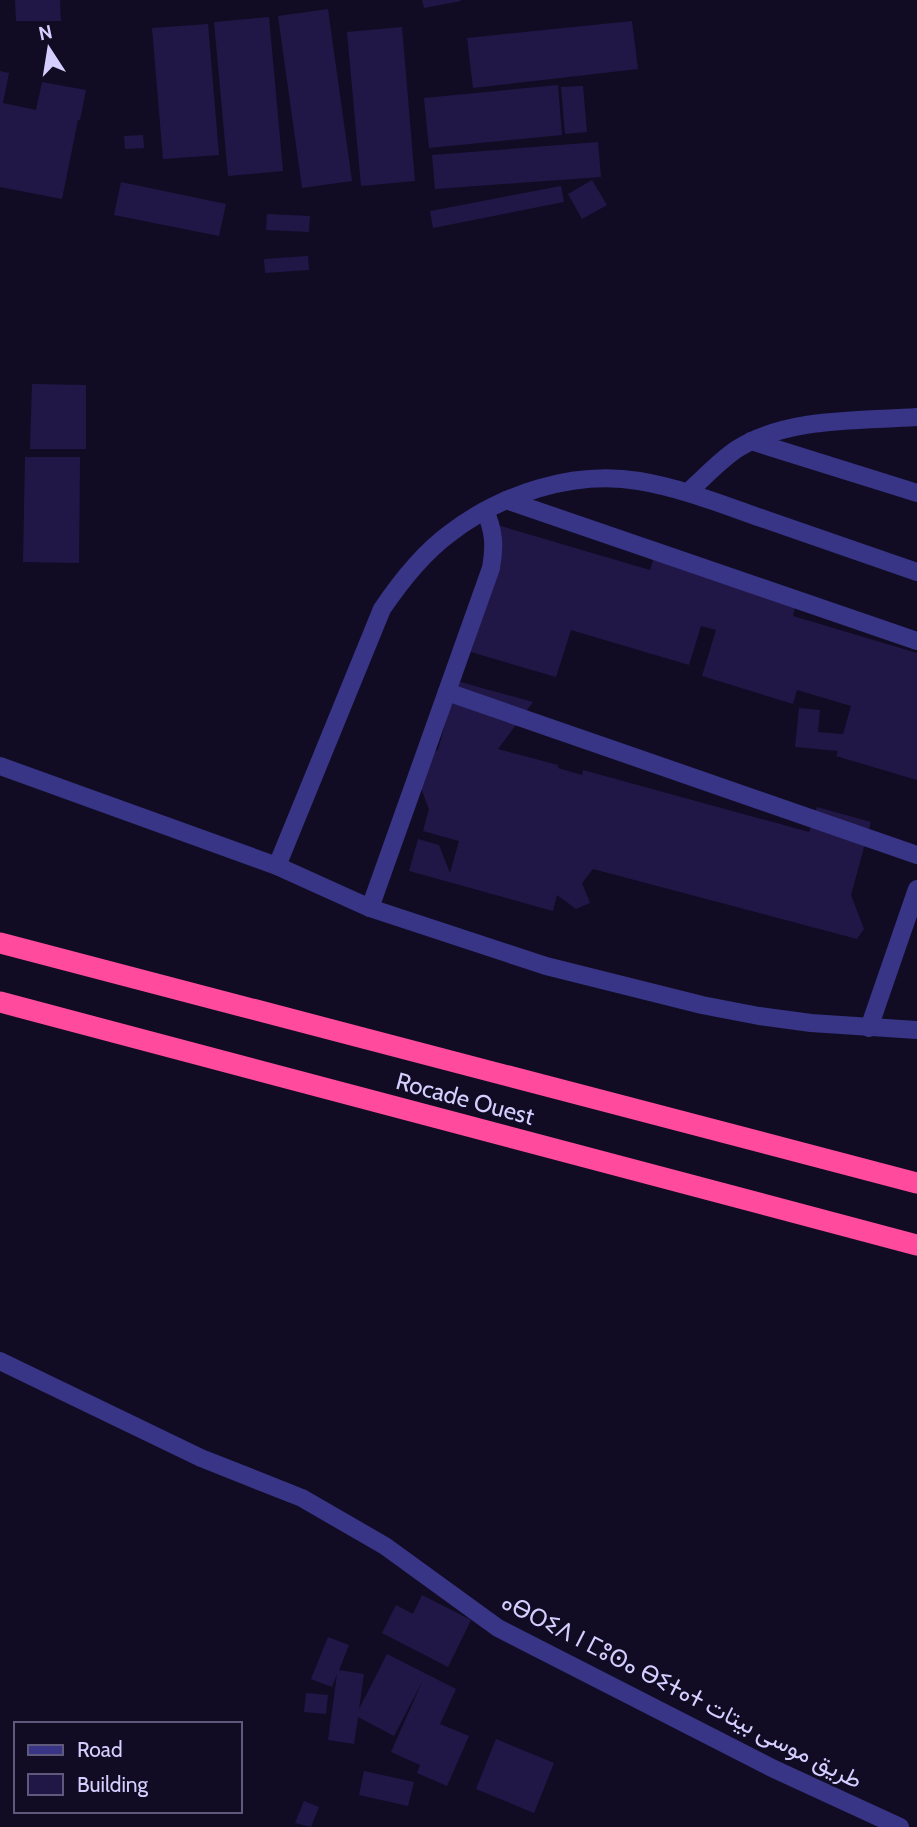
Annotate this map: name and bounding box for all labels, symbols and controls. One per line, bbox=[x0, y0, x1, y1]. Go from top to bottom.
north arrow bbox=[14, 14, 84, 84]
text: N bbox=[37, 20, 55, 46]
street label: Rocade Ouest bbox=[393, 1066, 537, 1131]
street label: ⴰⴱⵔⵉⴷ ⵏ ⵎⵓⵙⴰ ⴱⵉⵜⴰⵜ طريق موسى بيتات bbox=[497, 1587, 867, 1795]
legend bbox=[14, 1722, 242, 1813]
text: Road bbox=[77, 1737, 123, 1762]
text: Building bbox=[77, 1772, 149, 1797]

